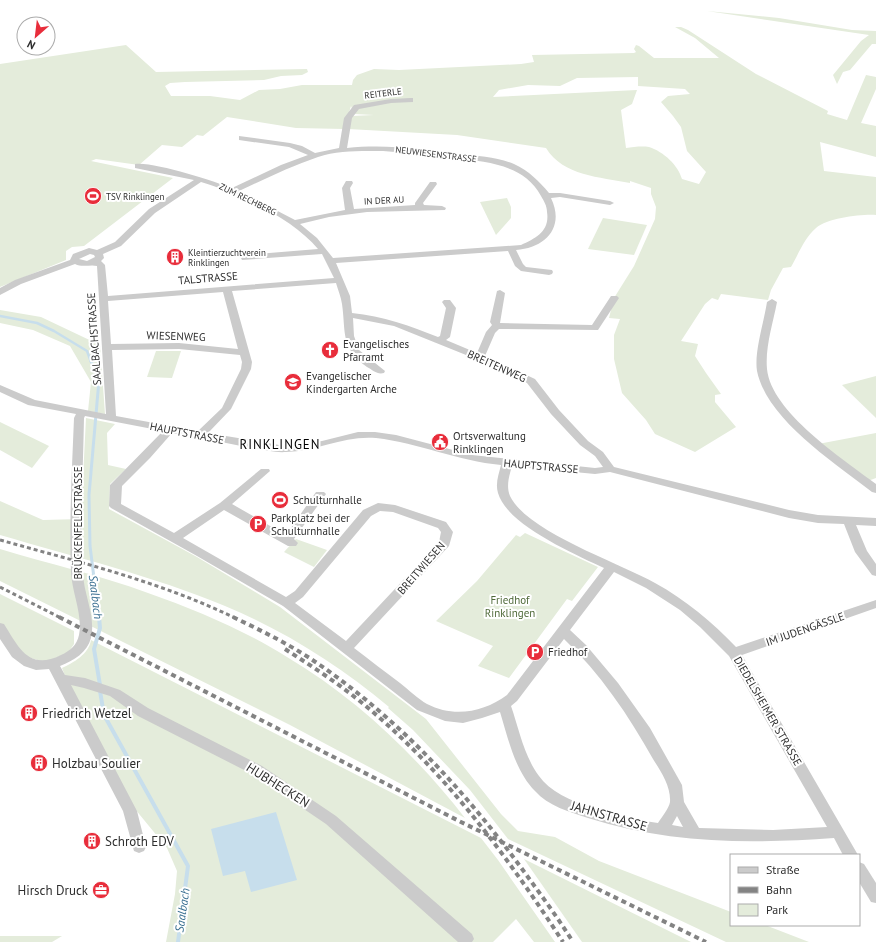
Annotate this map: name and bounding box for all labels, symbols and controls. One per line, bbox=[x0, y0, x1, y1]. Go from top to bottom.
north arrow bbox=[16, 16, 56, 56]
text: N bbox=[25, 37, 38, 53]
street label: REITERLE bbox=[364, 85, 402, 101]
street label: NEUWIESENSTRASSE bbox=[395, 144, 477, 164]
street label: ZUM RECHBERG bbox=[218, 180, 278, 218]
sports icon: TSV Rinklingen bbox=[83, 186, 103, 206]
place label: TSV Rinklingen bbox=[106, 191, 164, 202]
street label: IN DER AU bbox=[364, 193, 405, 207]
building icon: Kleintierzuchtverein Rinklingen bbox=[165, 247, 185, 267]
place label: Kleintierzuchtverein Rinklingen bbox=[188, 247, 266, 268]
street label: TALSTRASSE bbox=[178, 268, 238, 288]
street label: SAALBACHSTRASSE bbox=[84, 292, 104, 386]
street label: WIESENWEG bbox=[146, 328, 206, 344]
place label: Evangelisches Pfarramt bbox=[343, 337, 410, 364]
church icon: Evangelisches Pfarramt bbox=[320, 340, 340, 360]
street label: BREITENWEG bbox=[465, 347, 529, 385]
place label: Evangelischer Kindergarten Arche bbox=[306, 369, 397, 396]
school or university icon: Evangelischer Kindergarten Arche bbox=[283, 372, 303, 392]
street label: HAUPTSTRASSE bbox=[149, 419, 225, 447]
place label: Ortsverwaltung Rinklingen bbox=[453, 429, 526, 456]
public building icon: Ortsverwaltung Rinklingen bbox=[430, 432, 450, 452]
district label: RINKLINGEN bbox=[239, 436, 321, 453]
street label: HAUPTSTRASSE bbox=[503, 456, 579, 476]
street label: BRÜCKENFELDSTRASSE bbox=[71, 466, 85, 580]
sports icon: Schulturnhalle bbox=[270, 490, 290, 510]
place label: Schulturnhalle bbox=[293, 493, 362, 507]
place label: Parkplatz bei der Schulturnhalle bbox=[271, 511, 350, 538]
parking icon: Parkplatz bei der Schulturnhalle bbox=[248, 514, 268, 534]
street label: BREITWIESEN bbox=[394, 539, 448, 597]
water label: Saalbach bbox=[86, 574, 106, 620]
park label: Friedhof Rinklingen bbox=[485, 593, 535, 620]
street label: IM JUDENGÄSSLE bbox=[764, 609, 846, 649]
parking icon: Friedhof bbox=[525, 642, 545, 662]
place label: Friedhof bbox=[548, 645, 588, 659]
street label: DIEDELSHEIMER STRASSE bbox=[731, 654, 805, 768]
building icon: Friedrich Wetzel bbox=[19, 703, 39, 723]
place label: Friedrich Wetzel bbox=[42, 705, 132, 722]
building icon: Holzbau Soulier bbox=[29, 753, 49, 773]
place label: Holzbau Soulier bbox=[52, 755, 141, 772]
street label: HUBHECKEN bbox=[243, 759, 313, 811]
street label: JAHNSTRASSE bbox=[568, 797, 649, 835]
building icon: Schroth EDV bbox=[82, 831, 102, 851]
place label: Schroth EDV bbox=[105, 833, 174, 850]
legend bbox=[730, 854, 860, 926]
text: Straße bbox=[766, 862, 800, 877]
office icon: Hirsch Druck bbox=[91, 880, 111, 900]
place label: Hirsch Druck bbox=[17, 882, 89, 899]
text: Bahn bbox=[766, 882, 792, 897]
water label: Saalbach bbox=[171, 887, 193, 933]
text: Park bbox=[766, 902, 788, 917]

